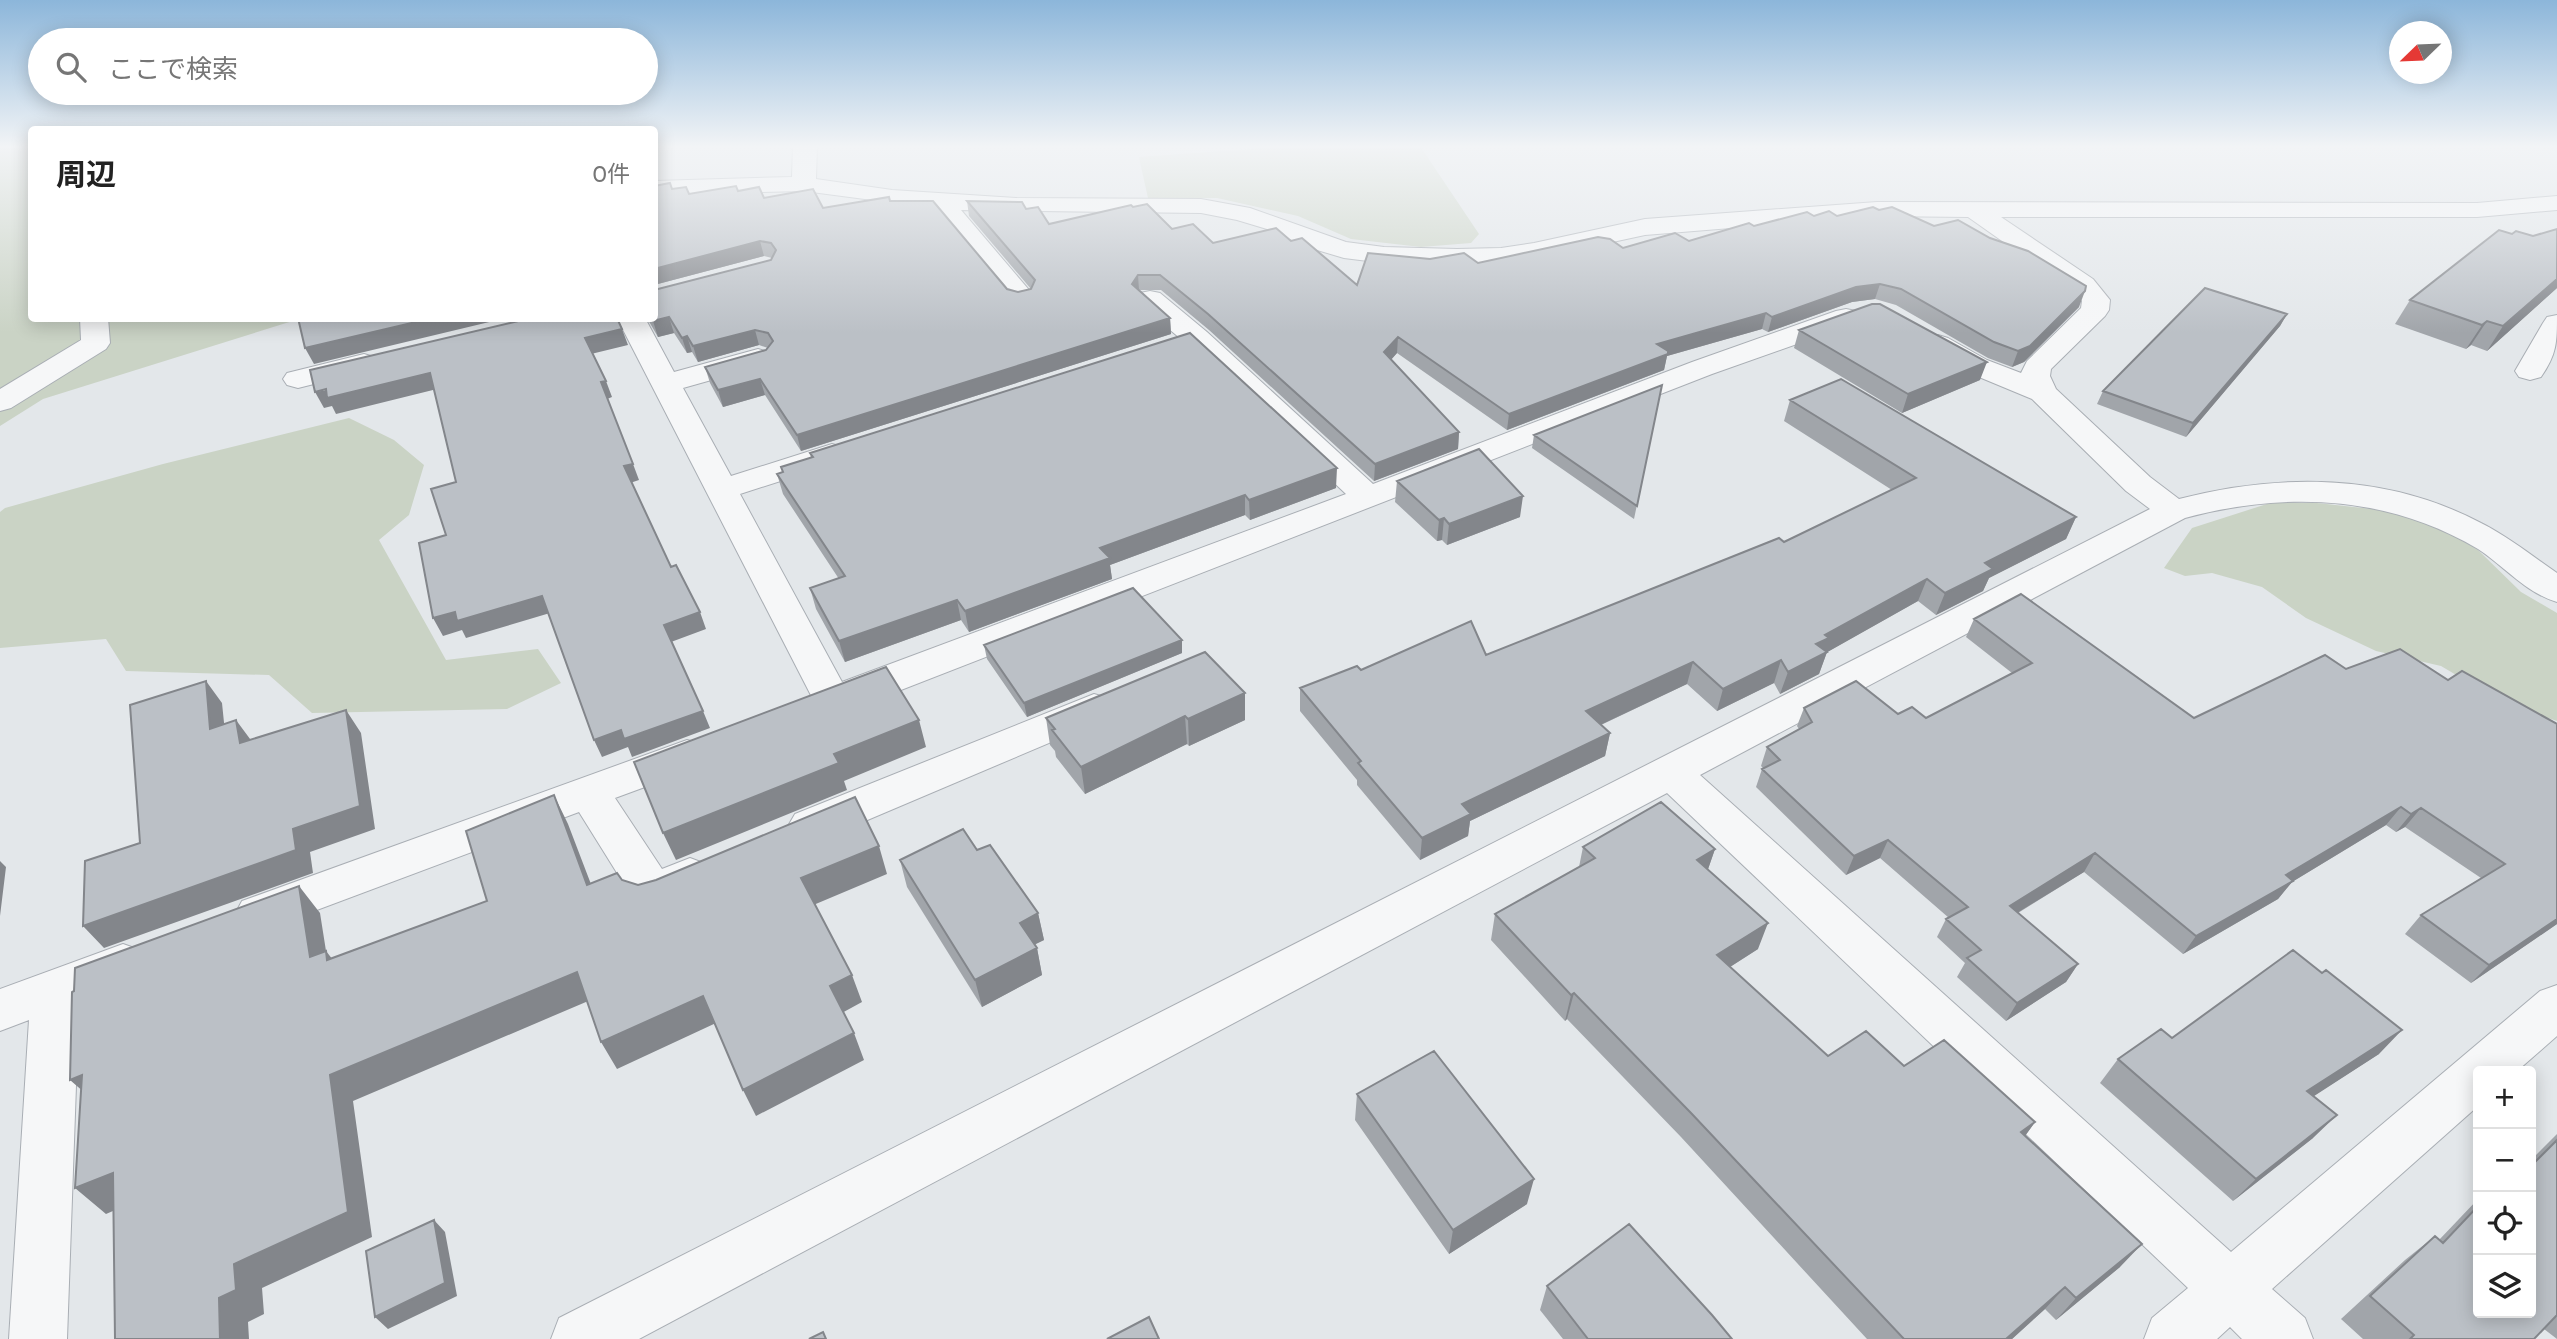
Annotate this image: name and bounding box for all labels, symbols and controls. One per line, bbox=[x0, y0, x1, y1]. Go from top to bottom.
north arrow bbox=[2389, 21, 2452, 84]
search box bbox=[28, 28, 658, 105]
icon: search bbox=[52, 48, 90, 86]
text: ここで検索 bbox=[108, 54, 238, 85]
text: 周辺 bbox=[56, 157, 116, 194]
text: 0件 bbox=[593, 161, 630, 189]
map controls bbox=[2473, 1066, 2536, 1318]
button: + bbox=[2473, 1066, 2536, 1129]
button: − bbox=[2473, 1129, 2536, 1192]
button: locate bbox=[2473, 1192, 2536, 1255]
button: layers bbox=[2473, 1255, 2536, 1318]

